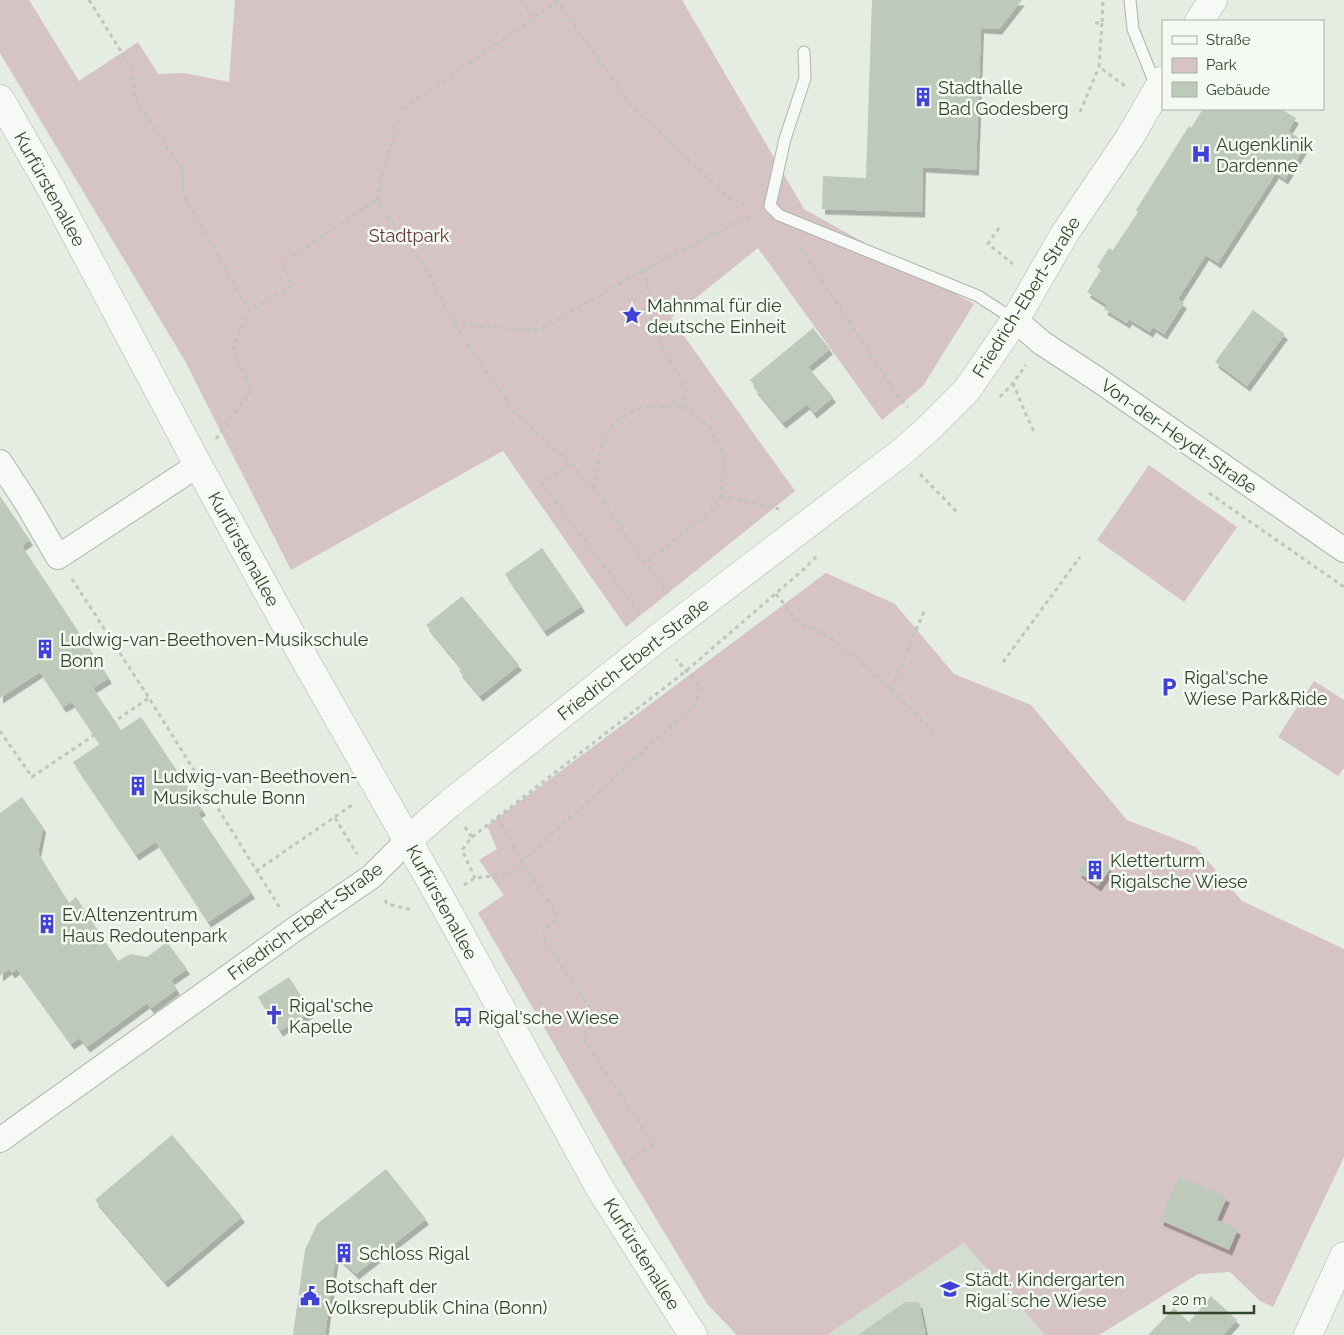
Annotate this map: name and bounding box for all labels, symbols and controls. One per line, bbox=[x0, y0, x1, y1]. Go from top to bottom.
legend bbox=[1162, 20, 1324, 110]
text: Straße bbox=[1206, 31, 1251, 49]
text: Park bbox=[1206, 56, 1237, 74]
place label: Stadthalle Bad Godesberg bbox=[938, 77, 1069, 119]
text: Gebäude bbox=[1206, 81, 1270, 99]
building icon: Stadthalle Bad Godesberg bbox=[912, 86, 934, 108]
street label: Kurfürstenallee bbox=[10, 128, 90, 250]
place label: Augenklinik Dardenne bbox=[1216, 134, 1314, 176]
hospital icon: Augenklinik Dardenne bbox=[1190, 143, 1212, 165]
street label: Friedrich-Ebert-Straße bbox=[968, 212, 1084, 381]
park label: Stadtpark bbox=[369, 225, 450, 246]
place label: Mahnmal für die deutsche Einheit bbox=[647, 295, 786, 337]
place icon: Mahnmal für die deutsche Einheit bbox=[621, 304, 643, 326]
street label: Von-der-Heydt-Straße bbox=[1097, 374, 1261, 498]
street label: Kurfürstenallee bbox=[204, 488, 284, 610]
street label: Friedrich-Ebert-Straße bbox=[553, 593, 713, 725]
place label: Ludwig-van-Beethoven-Musikschule Bonn bbox=[60, 629, 369, 671]
building icon: Ludwig-van-Beethoven-Musikschule Bonn bbox=[34, 638, 56, 660]
place label: Rigal'sche Wiese Park&Ride bbox=[1184, 667, 1328, 709]
parking icon: Rigal'sche Wiese Park&Ride bbox=[1158, 676, 1180, 698]
place label: Ludwig-van-Beethoven- Musikschule Bonn bbox=[153, 766, 358, 808]
building icon: Ludwig-van-Beethoven- Musikschule Bonn bbox=[127, 775, 149, 797]
street label: Kurfürstenallee bbox=[402, 841, 482, 963]
place label: Kletterturm Rigalsche Wiese bbox=[1110, 850, 1248, 892]
street label: Friedrich-Ebert-Straße bbox=[224, 858, 387, 984]
building icon: Kletterturm Rigalsche Wiese bbox=[1084, 859, 1106, 881]
place label: Ev.Altenzentrum Haus Redoutenpark bbox=[62, 904, 228, 946]
building icon: Ev.Altenzentrum Haus Redoutenpark bbox=[36, 913, 58, 935]
place label: Rigal'sche Kapelle bbox=[289, 995, 374, 1037]
church icon: Rigal'sche Kapelle bbox=[263, 1004, 285, 1026]
bus stop icon: Rigal'sche Wiese bbox=[452, 1006, 474, 1028]
place label: Rigal'sche Wiese bbox=[478, 1007, 619, 1028]
street label: Kurfürstenallee bbox=[599, 1194, 685, 1314]
building icon: Schloss Rigal bbox=[333, 1242, 355, 1264]
place label: Schloss Rigal bbox=[359, 1243, 469, 1264]
place label: Städt. Kindergarten Rigal´sche Wiese bbox=[965, 1269, 1125, 1311]
place label: Botschaft der Volksrepublik China (Bonn) bbox=[325, 1276, 547, 1318]
school or university icon: Städt. Kindergarten Rigal´sche Wiese bbox=[939, 1278, 961, 1300]
scale bar bbox=[1164, 1282, 1254, 1314]
public building icon: Botschaft der Volksrepublik China (Bonn) bbox=[299, 1285, 321, 1307]
text: 20 m bbox=[1172, 1291, 1207, 1309]

